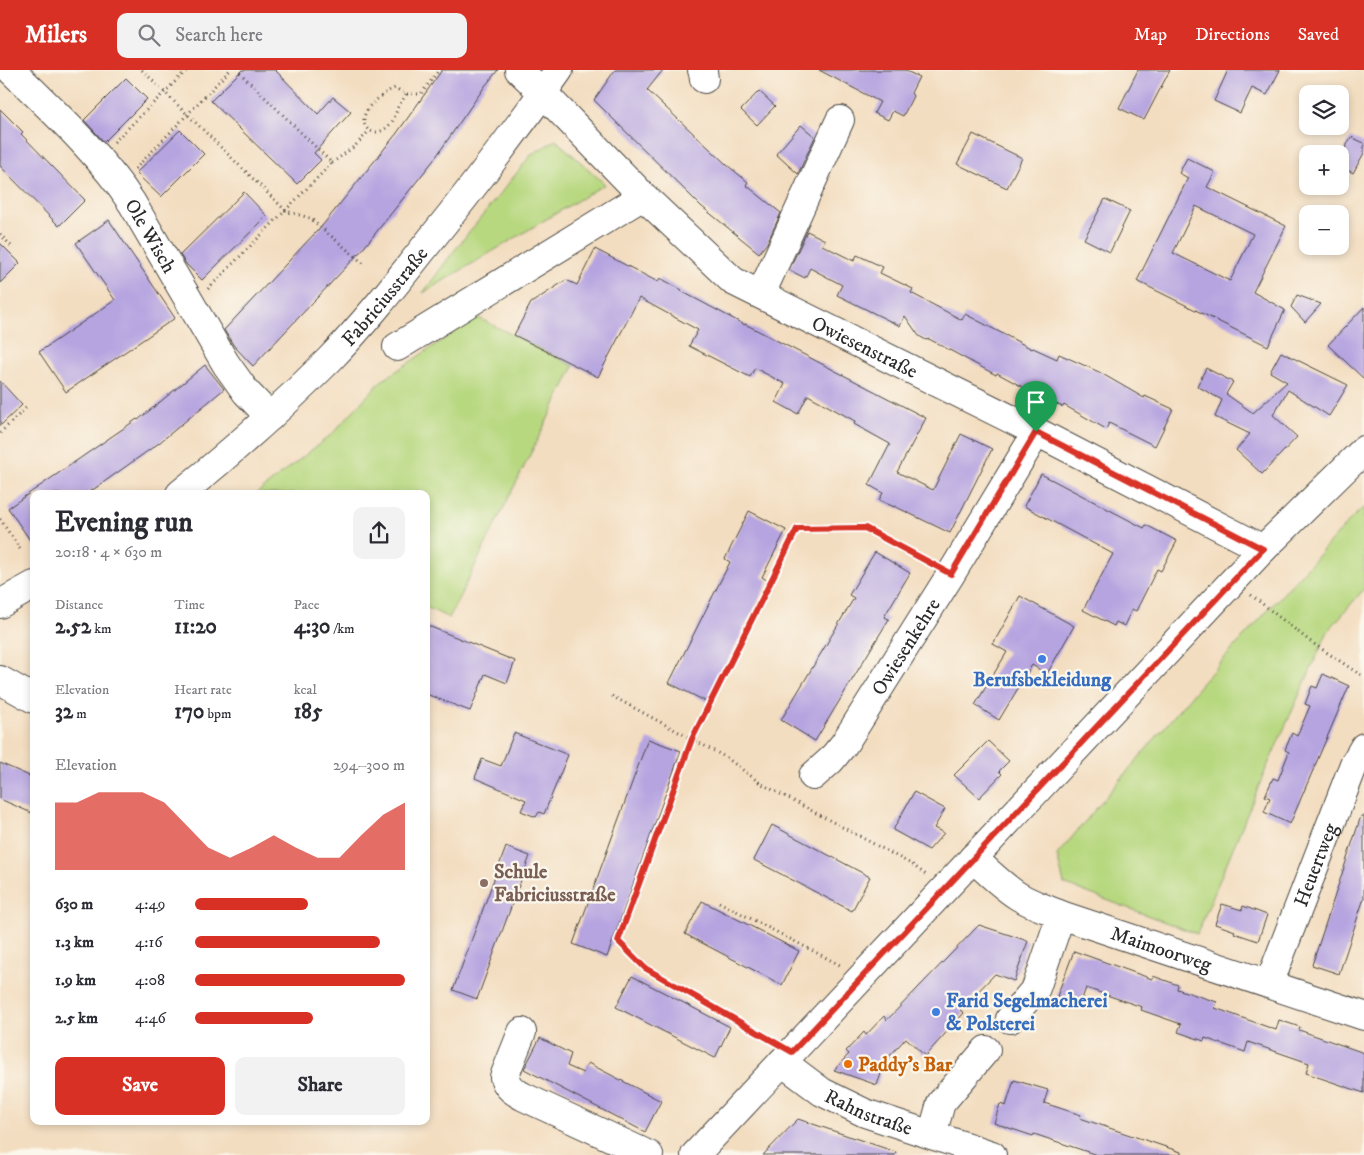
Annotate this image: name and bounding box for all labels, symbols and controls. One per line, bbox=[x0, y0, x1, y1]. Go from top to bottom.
search box bbox=[117, 13, 467, 58]
text: Milers bbox=[25, 20, 87, 50]
icon: search bbox=[135, 21, 163, 49]
text: Search here bbox=[175, 24, 263, 47]
text: Map bbox=[1134, 24, 1167, 46]
text: Directions bbox=[1195, 24, 1270, 46]
text: Saved bbox=[1298, 24, 1339, 46]
map controls bbox=[1299, 85, 1349, 255]
button: layers bbox=[1299, 85, 1349, 135]
button: + bbox=[1299, 145, 1349, 195]
street label: Ole Wisch bbox=[118, 195, 181, 278]
button: − bbox=[1299, 205, 1349, 255]
street label: Fabriciusstraße bbox=[337, 242, 434, 352]
street label: Owiesenstraße bbox=[807, 311, 922, 385]
pin bbox=[1015, 381, 1057, 432]
icon: arrive bbox=[1022, 388, 1050, 416]
text: Evening run bbox=[55, 505, 193, 540]
button: share bbox=[353, 507, 405, 559]
text: 20:18 · 4 × 630 m bbox=[55, 542, 162, 562]
street label: Owiesenkehre bbox=[867, 594, 947, 700]
text: Distance bbox=[55, 596, 103, 614]
text: Time bbox=[174, 596, 205, 614]
text: Pace bbox=[294, 596, 320, 614]
text: 2.52 bbox=[55, 614, 91, 640]
text: 11:20 bbox=[174, 614, 217, 640]
text: 4:30 bbox=[294, 614, 330, 640]
text: km bbox=[91, 620, 112, 638]
text: /km bbox=[330, 620, 355, 638]
marker: Berufsbekleidung bbox=[1036, 653, 1048, 665]
place label: Berufsbekleidung bbox=[973, 668, 1112, 693]
text: Elevation bbox=[55, 681, 109, 699]
text: Heart rate bbox=[174, 681, 232, 699]
text: kcal bbox=[294, 681, 317, 699]
text: 32 bbox=[55, 699, 73, 725]
text: 170 bbox=[174, 699, 204, 725]
text: 185 bbox=[294, 699, 322, 725]
text: m bbox=[73, 705, 87, 723]
text: bpm bbox=[204, 705, 232, 723]
text: Elevation bbox=[55, 755, 117, 775]
text: 294–300 m bbox=[333, 755, 405, 775]
street label: Heuertweg bbox=[1289, 820, 1344, 910]
place label: Schule Fabriciusstraße bbox=[494, 860, 616, 908]
marker: Schule Fabriciusstraße bbox=[478, 877, 490, 889]
text: 630 m bbox=[55, 894, 93, 914]
text: 4:49 bbox=[135, 894, 166, 914]
street label: Maimoorweg bbox=[1107, 922, 1215, 978]
text: 1.3 km bbox=[55, 932, 94, 952]
text: 4:16 bbox=[135, 932, 163, 952]
text: 1.9 km bbox=[55, 970, 96, 990]
text: 4:08 bbox=[135, 970, 165, 990]
place label: Farid Segelmacherei & Polsterei bbox=[946, 989, 1108, 1037]
marker: Farid Segelmacherei & Polsterei bbox=[930, 1006, 942, 1018]
text: 2.5 km bbox=[55, 1008, 98, 1028]
text: 4:46 bbox=[135, 1008, 166, 1028]
place label: Paddy's Bar bbox=[858, 1053, 953, 1078]
button: Save bbox=[55, 1057, 225, 1115]
button: Share bbox=[235, 1057, 405, 1115]
marker: Paddy's Bar bbox=[842, 1058, 854, 1070]
street label: Rahnstraße bbox=[820, 1084, 915, 1142]

